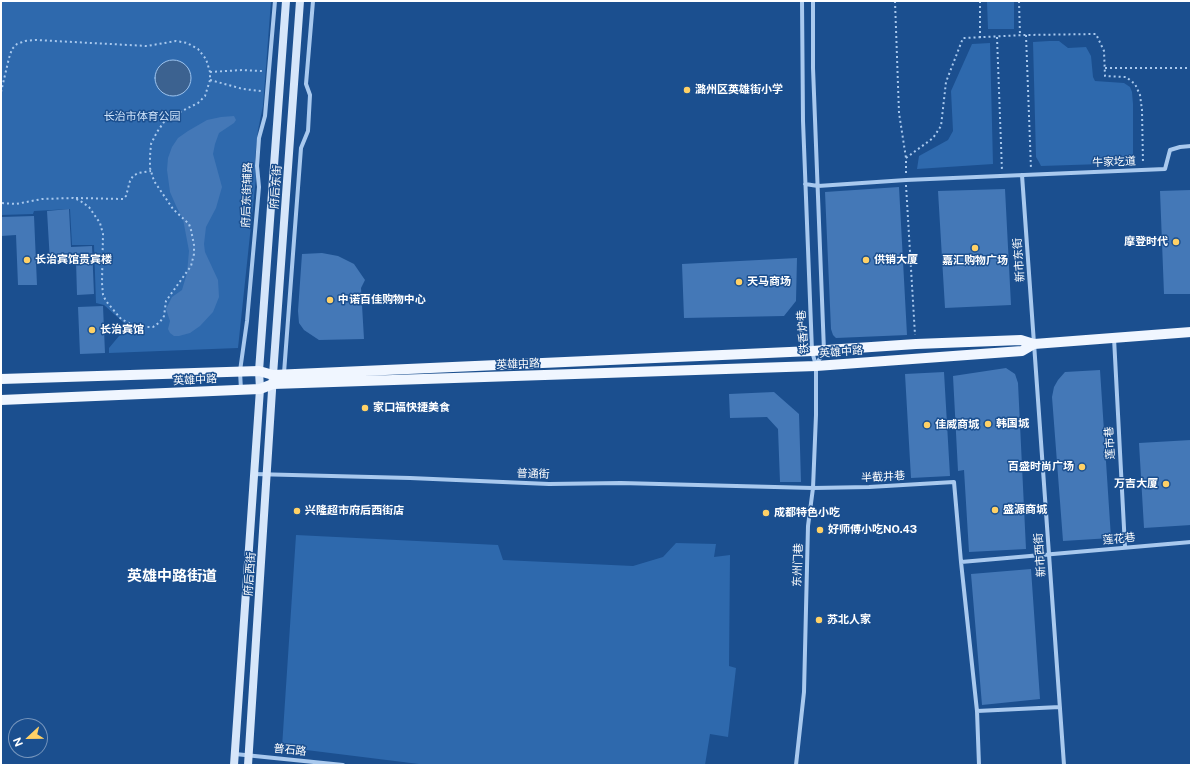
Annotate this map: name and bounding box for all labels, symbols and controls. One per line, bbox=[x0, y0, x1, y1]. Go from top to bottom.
place label: 潞州区英雄街小学 bbox=[695, 83, 783, 97]
marker: 潞州区英雄街小学 bbox=[682, 85, 692, 95]
park label: 长治市体育公园 bbox=[104, 110, 180, 124]
street label: 牛家圪道 bbox=[1092, 155, 1136, 169]
street label: 府后东街辅路 bbox=[239, 162, 255, 228]
street label: 府后东街 bbox=[268, 165, 284, 209]
place label: 摩登时代 bbox=[1124, 235, 1168, 249]
marker: 摩登时代 bbox=[1171, 237, 1181, 247]
street label: 新市东街 bbox=[1011, 238, 1027, 282]
marker: 嘉汇购物广场 bbox=[970, 243, 980, 253]
place label: 长治宾馆贵宾楼 bbox=[35, 253, 112, 267]
place label: 供销大厦 bbox=[874, 253, 918, 267]
place label: 嘉汇购物广场 bbox=[942, 254, 1008, 268]
marker: 长治宾馆贵宾楼 bbox=[22, 255, 32, 265]
marker: 供销大厦 bbox=[861, 255, 871, 265]
place label: 天马商场 bbox=[747, 275, 791, 289]
marker: 天马商场 bbox=[734, 277, 744, 287]
place label: 中诺百佳购物中心 bbox=[338, 293, 426, 307]
marker: 中诺百佳购物中心 bbox=[325, 295, 335, 305]
street label: 铁香炉巷 bbox=[795, 310, 811, 354]
place label: 长治宾馆 bbox=[100, 323, 144, 337]
marker: 长治宾馆 bbox=[87, 325, 97, 335]
street label: 英雄中路 bbox=[819, 344, 863, 360]
street label: 英雄中路 bbox=[496, 357, 540, 371]
street label: 英雄中路 bbox=[173, 372, 217, 388]
place label: 家口福快捷美食 bbox=[373, 401, 450, 415]
marker: 家口福快捷美食 bbox=[360, 403, 370, 413]
place label: 韩国城 bbox=[996, 417, 1029, 431]
place label: 佳威商城 bbox=[935, 418, 979, 432]
marker: 韩国城 bbox=[983, 419, 993, 429]
marker: 佳威商城 bbox=[922, 420, 932, 430]
street label: 莲市巷 bbox=[1103, 426, 1117, 460]
place label: 百盛时尚广场 bbox=[1008, 460, 1074, 474]
marker: 百盛时尚广场 bbox=[1077, 462, 1087, 472]
street label: 普通街 bbox=[516, 467, 550, 481]
street label: 半截井巷 bbox=[861, 469, 905, 485]
place label: 万吉大厦 bbox=[1114, 477, 1158, 491]
marker: 万吉大厦 bbox=[1161, 479, 1171, 489]
place label: 盛源商城 bbox=[1003, 503, 1047, 517]
place label: 兴隆超市府后西街店 bbox=[305, 504, 404, 518]
marker: 盛源商城 bbox=[990, 505, 1000, 515]
marker: 兴隆超市府后西街店 bbox=[292, 506, 302, 516]
place label: 成都特色小吃 bbox=[774, 506, 840, 520]
marker: 成都特色小吃 bbox=[761, 508, 771, 518]
place label: 好师傅小吃NO.43 bbox=[828, 523, 917, 537]
marker: 好师傅小吃NO.43 bbox=[815, 525, 825, 535]
street label: 莲花巷 bbox=[1102, 531, 1136, 547]
street label: 新市西街 bbox=[1032, 533, 1048, 577]
street label: 东州门巷 bbox=[791, 543, 805, 587]
street label: 府后西街 bbox=[242, 552, 258, 596]
district label: 英雄中路街道 bbox=[127, 567, 217, 585]
place label: 苏北人家 bbox=[827, 613, 871, 627]
marker: 苏北人家 bbox=[814, 615, 824, 625]
north arrow bbox=[8, 718, 48, 758]
text: N bbox=[11, 736, 25, 748]
street label: 普石路 bbox=[273, 742, 307, 758]

